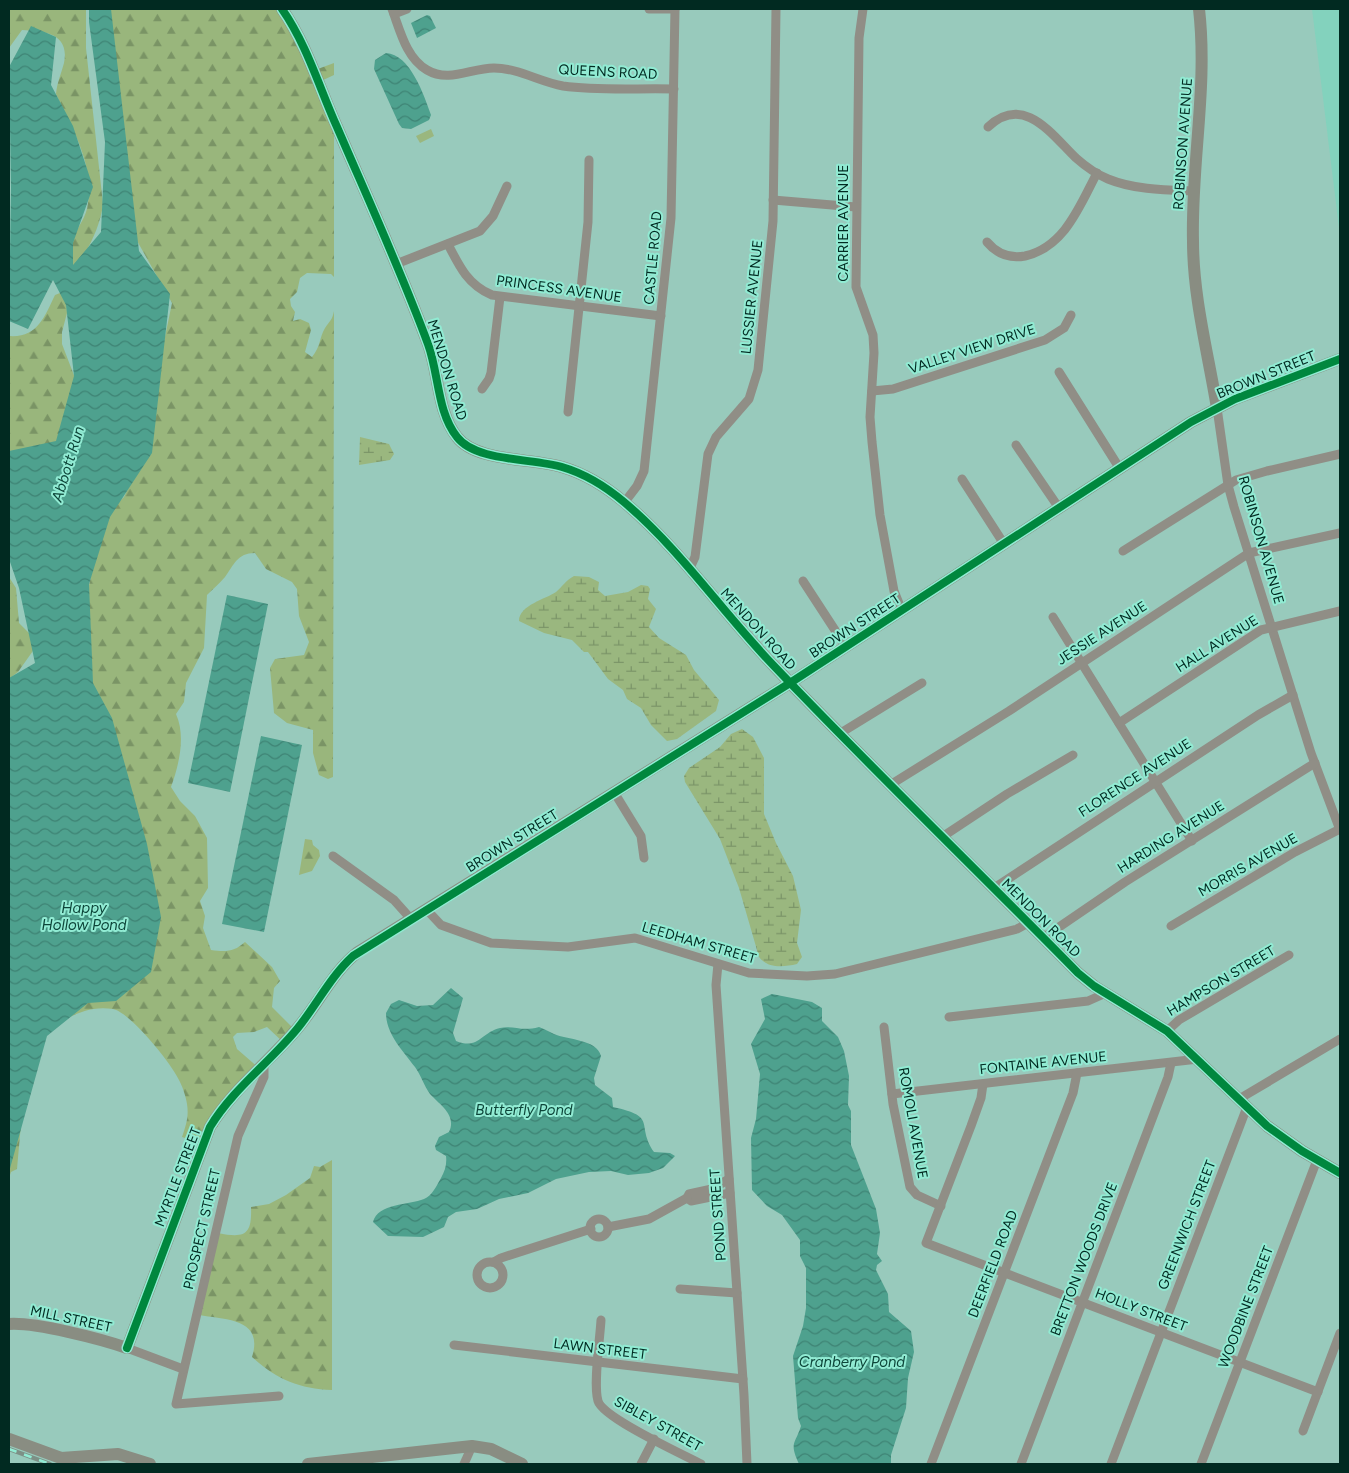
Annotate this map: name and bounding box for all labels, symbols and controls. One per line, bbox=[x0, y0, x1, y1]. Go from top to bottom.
street label: QUEENS ROAD bbox=[558, 61, 658, 83]
street label: ROBINSON AVENUE bbox=[1170, 77, 1196, 211]
street label: CARRIER AVENUE bbox=[835, 164, 852, 282]
street label: CASTLE ROAD bbox=[640, 211, 666, 305]
street label: LUSSIER AVENUE bbox=[738, 239, 766, 355]
street label: PRINCESS AVENUE bbox=[495, 272, 623, 306]
street label: MENDON ROAD bbox=[424, 318, 470, 422]
street label: VALLEY VIEW DRIVE bbox=[907, 320, 1037, 378]
street label: BROWN STREET bbox=[1214, 347, 1318, 403]
water label: Abbott Run bbox=[48, 424, 88, 505]
street label: ROBINSON AVENUE bbox=[1235, 474, 1287, 606]
street label: MENDON ROAD bbox=[717, 584, 799, 674]
street label: BROWN STREET bbox=[806, 590, 904, 662]
street label: JESSIE AVENUE bbox=[1054, 598, 1150, 668]
street label: HALL AVENUE bbox=[1173, 612, 1261, 676]
street label: FLORENCE AVENUE bbox=[1075, 735, 1195, 821]
street label: HARDING AVENUE bbox=[1114, 797, 1228, 877]
street label: BROWN STREET bbox=[463, 806, 561, 876]
street label: MORRIS AVENUE bbox=[1195, 830, 1301, 900]
street label: MENDON ROAD bbox=[998, 875, 1084, 961]
water label: Happy Hollow Pond bbox=[41, 899, 127, 934]
street label: LEEDHAM STREET bbox=[640, 919, 758, 968]
street label: HAMPSON STREET bbox=[1164, 942, 1278, 1020]
street label: FONTAINE AVENUE bbox=[979, 1048, 1107, 1078]
street label: ROMOLI AVENUE bbox=[895, 1066, 931, 1180]
water label: Butterfly Pond bbox=[475, 1101, 573, 1119]
street label: MYRTLE STREET bbox=[151, 1125, 205, 1229]
street label: GREENWICH STREET bbox=[1154, 1158, 1220, 1292]
street label: PROSPECT STREET bbox=[180, 1167, 224, 1291]
street label: POND STREET bbox=[706, 1168, 730, 1262]
street label: BRETTON WOODS DRIVE bbox=[1047, 1180, 1121, 1338]
street label: DEERFIELD ROAD bbox=[965, 1208, 1021, 1320]
street label: WOODBINE STREET bbox=[1215, 1243, 1277, 1370]
street label: HOLLY STREET bbox=[1093, 1285, 1190, 1335]
street label: MILL STREET bbox=[29, 1302, 114, 1336]
street label: LAWN STREET bbox=[553, 1335, 648, 1363]
water label: Cranberry Pond bbox=[799, 1353, 905, 1371]
street label: SIBLEY STREET bbox=[611, 1393, 705, 1455]

